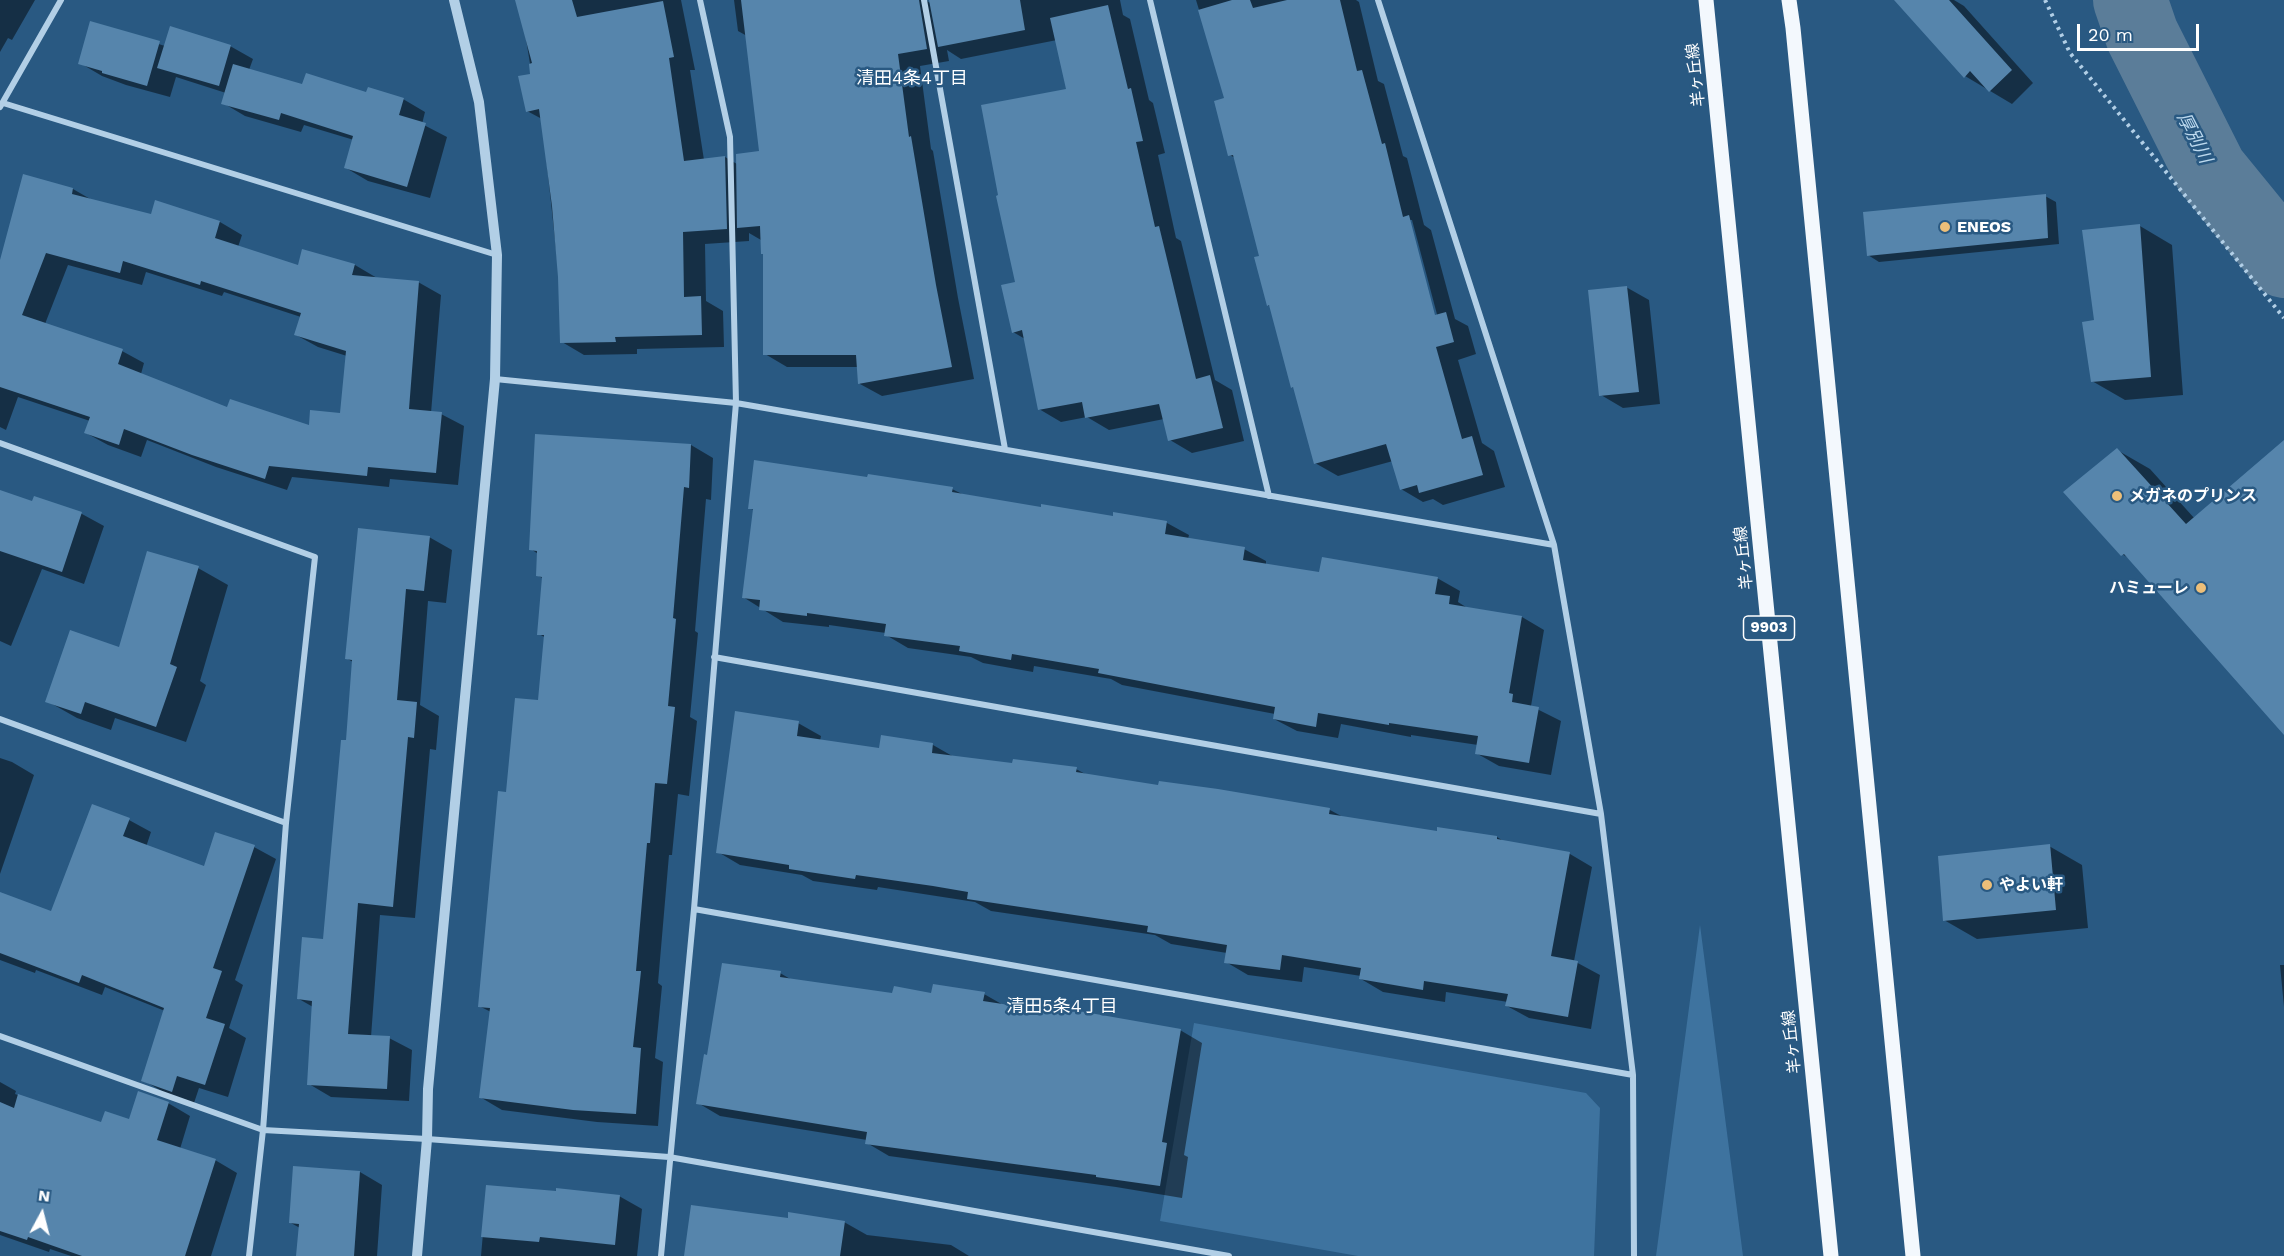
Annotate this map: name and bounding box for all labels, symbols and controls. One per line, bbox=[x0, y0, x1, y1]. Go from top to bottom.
scale bar bbox=[2080, 12, 2202, 50]
text: 20 m bbox=[2088, 24, 2133, 45]
street label: 羊ヶ丘線 bbox=[1683, 42, 1709, 108]
district label: 清田4条4丁目 bbox=[856, 68, 968, 90]
water label: 厚別川 bbox=[2172, 109, 2216, 167]
place label: ENEOS bbox=[1957, 217, 2011, 237]
marker: ENEOS bbox=[1938, 220, 1952, 234]
place label: メガネのプリンス bbox=[2129, 486, 2257, 506]
marker: メガネのプリンス bbox=[2110, 489, 2124, 503]
street label: 羊ヶ丘線 bbox=[1731, 525, 1757, 591]
place label: ハミューレ bbox=[2109, 578, 2189, 598]
marker: ハミューレ bbox=[2194, 581, 2208, 595]
road number: 9903 bbox=[1744, 616, 1794, 640]
place label: やよい軒 bbox=[1999, 875, 2063, 895]
marker: やよい軒 bbox=[1980, 878, 1994, 892]
district label: 清田5条4丁目 bbox=[1006, 996, 1118, 1018]
street label: 羊ヶ丘線 bbox=[1779, 1009, 1805, 1075]
north arrow bbox=[12, 1184, 72, 1244]
text: N bbox=[37, 1185, 51, 1206]

